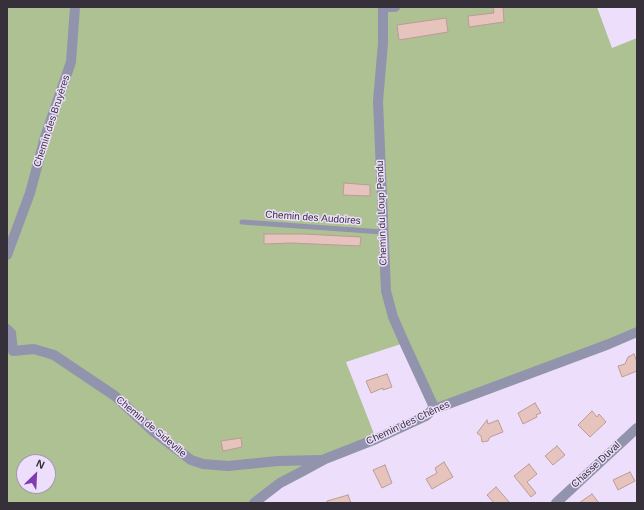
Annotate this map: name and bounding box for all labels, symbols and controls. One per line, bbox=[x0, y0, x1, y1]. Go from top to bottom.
street label: Chemin des Bruyères bbox=[31, 73, 73, 169]
street label: Chemin du Loup Pendu bbox=[374, 160, 390, 266]
street label: Chemin des Audoires bbox=[265, 209, 361, 227]
street label: Chemin de Sideville bbox=[113, 394, 189, 460]
street label: Chemin des Chênes bbox=[364, 398, 452, 448]
street label: Chasse Duval bbox=[569, 439, 623, 491]
north arrow bbox=[16, 454, 56, 494]
text: N bbox=[34, 457, 47, 471]

